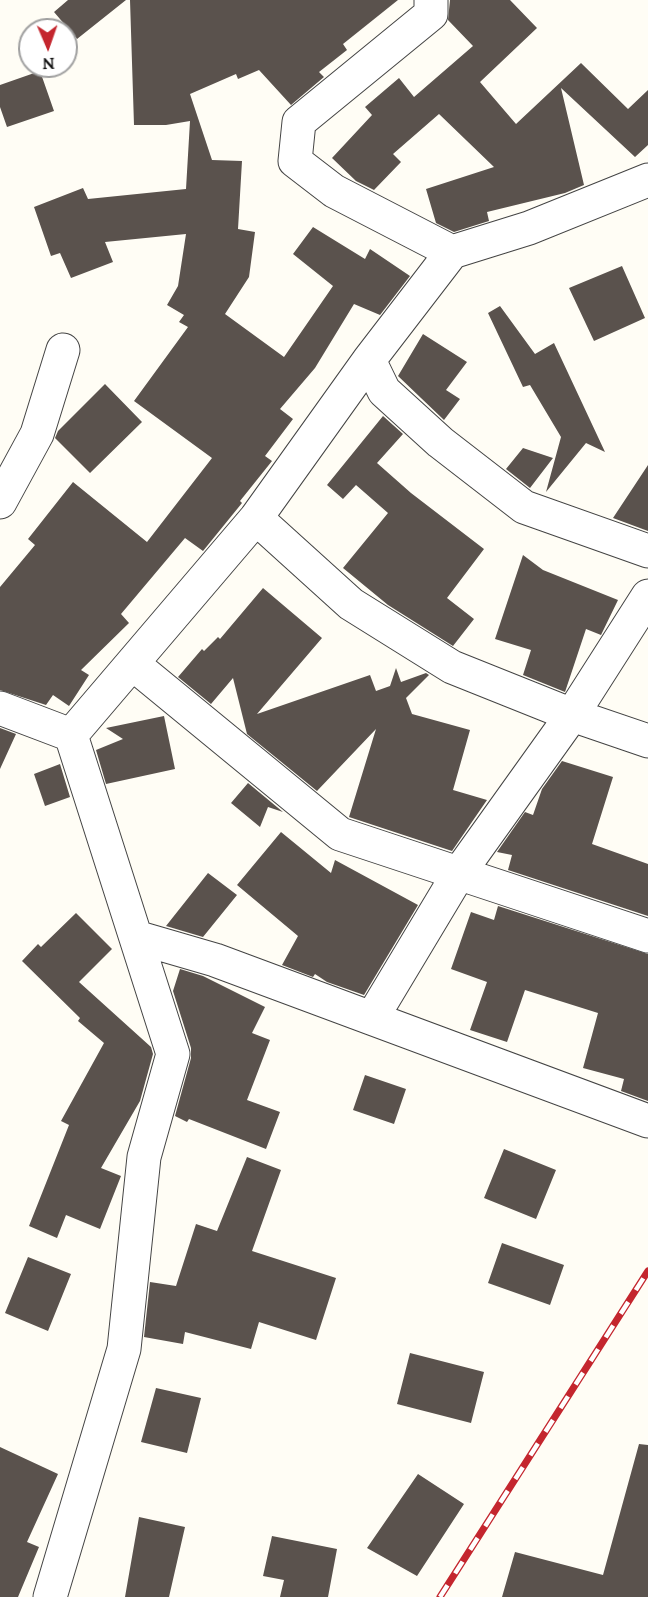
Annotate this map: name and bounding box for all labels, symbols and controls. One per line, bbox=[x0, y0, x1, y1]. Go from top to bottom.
north arrow bbox=[18, 18, 78, 78]
text: N bbox=[42, 54, 55, 74]

